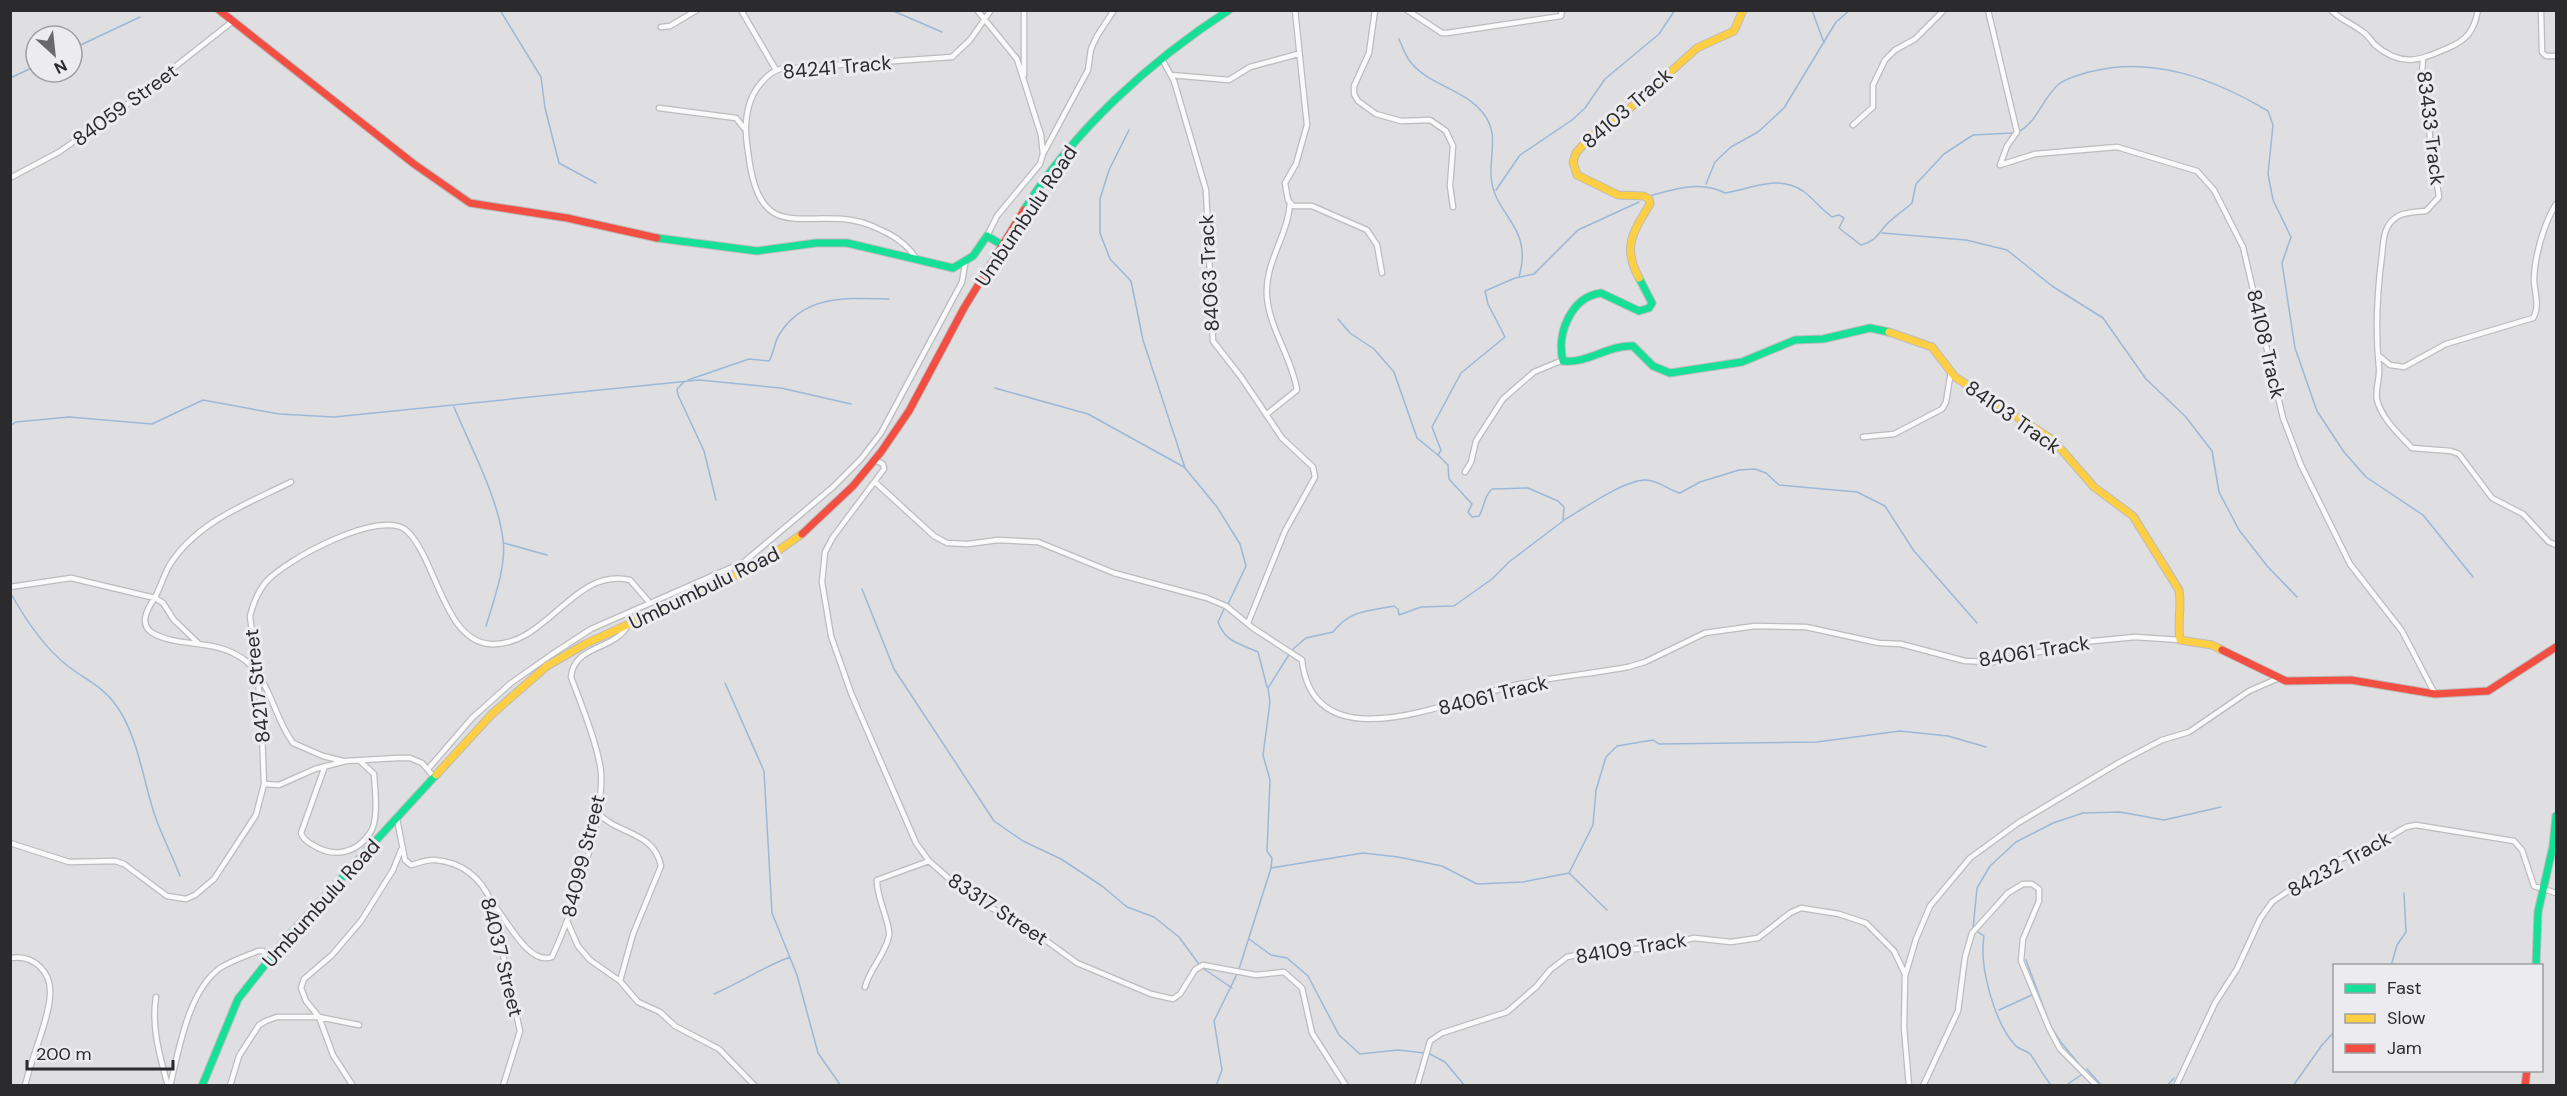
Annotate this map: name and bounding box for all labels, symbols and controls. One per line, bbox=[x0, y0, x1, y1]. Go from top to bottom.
north arrow bbox=[24, 24, 84, 84]
street label: 84241 Track bbox=[782, 49, 892, 85]
text: N bbox=[51, 55, 71, 79]
street label: 84059 Street bbox=[67, 58, 183, 152]
street label: 84103 Track bbox=[1576, 62, 1678, 154]
street label: 83433 Track bbox=[2411, 69, 2451, 187]
street label: Umbumbulu Road bbox=[969, 141, 1083, 291]
street label: 84063 Track bbox=[1193, 214, 1225, 332]
street label: 84108 Track bbox=[2241, 287, 2291, 401]
street label: 84103 Track bbox=[1960, 374, 2066, 460]
street label: Umbumbulu Road bbox=[624, 540, 784, 636]
street label: 84217 Street bbox=[238, 627, 276, 744]
street label: 84061 Track bbox=[1977, 629, 2091, 673]
street label: 84061 Track bbox=[1436, 669, 1550, 721]
street label: 84099 Street bbox=[555, 792, 611, 920]
street label: 84232 Track bbox=[2283, 825, 2395, 903]
street label: Umbumbulu Road bbox=[256, 833, 386, 973]
street label: 83317 Street bbox=[943, 867, 1053, 951]
street label: 84037 Street bbox=[475, 895, 529, 1020]
street label: 84109 Track bbox=[1574, 926, 1688, 970]
legend bbox=[2333, 964, 2543, 1072]
text: Fast bbox=[2387, 976, 2422, 1000]
text: Slow bbox=[2387, 1006, 2426, 1030]
scale bar bbox=[27, 1033, 172, 1071]
text: Jam bbox=[2387, 1036, 2422, 1060]
text: 200 m bbox=[36, 1042, 92, 1066]

